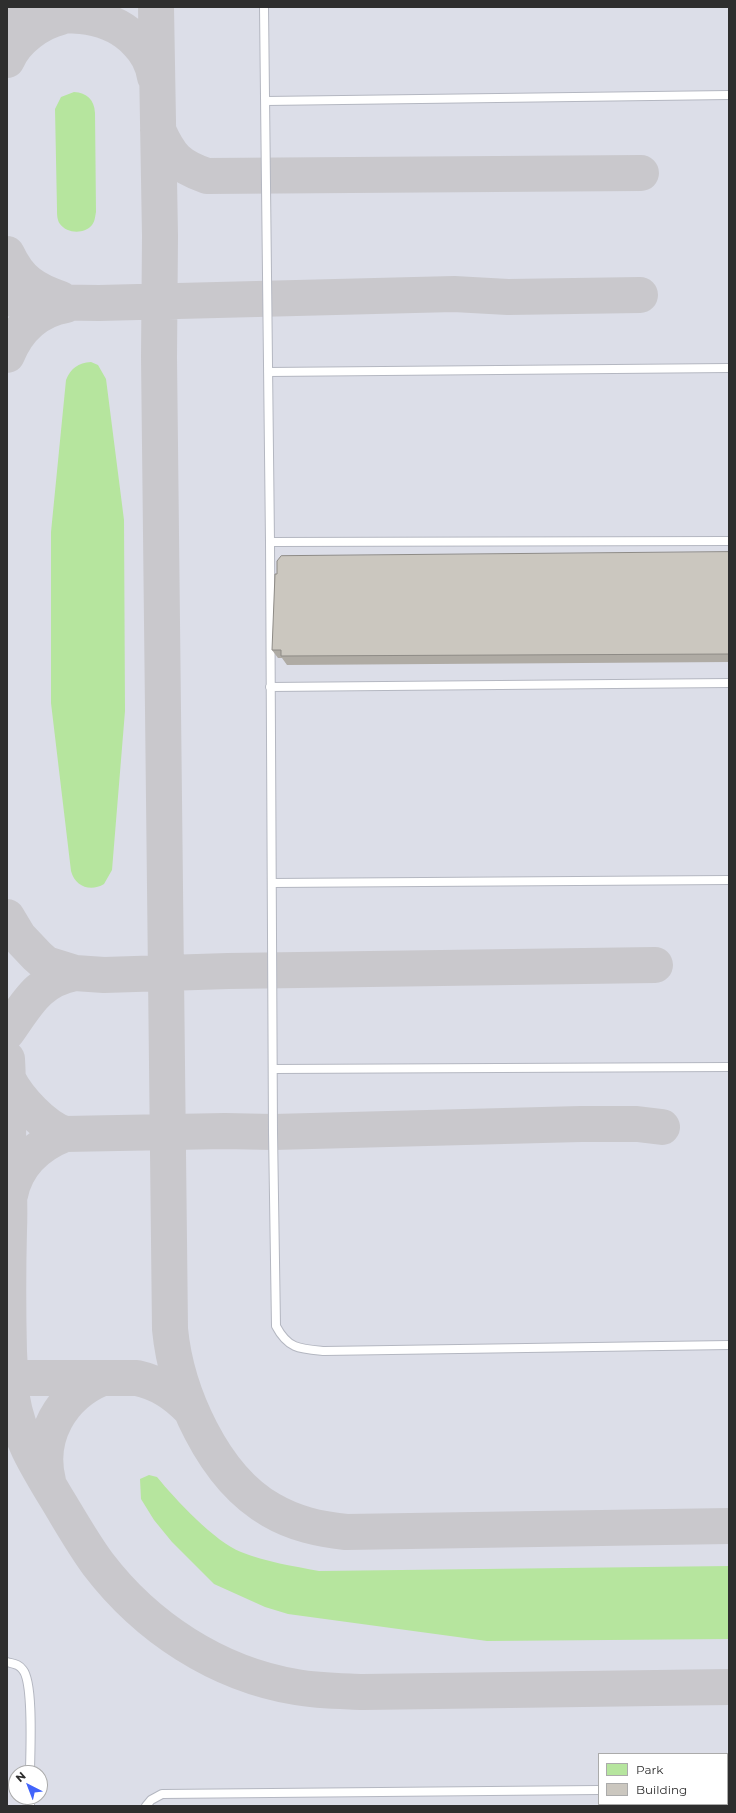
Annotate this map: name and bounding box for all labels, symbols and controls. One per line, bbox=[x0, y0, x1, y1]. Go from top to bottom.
legend bbox=[598, 1753, 728, 1805]
text: Park bbox=[636, 1762, 663, 1777]
north arrow bbox=[8, 1765, 48, 1805]
text: N bbox=[13, 1769, 29, 1785]
text: Building bbox=[636, 1782, 687, 1797]

